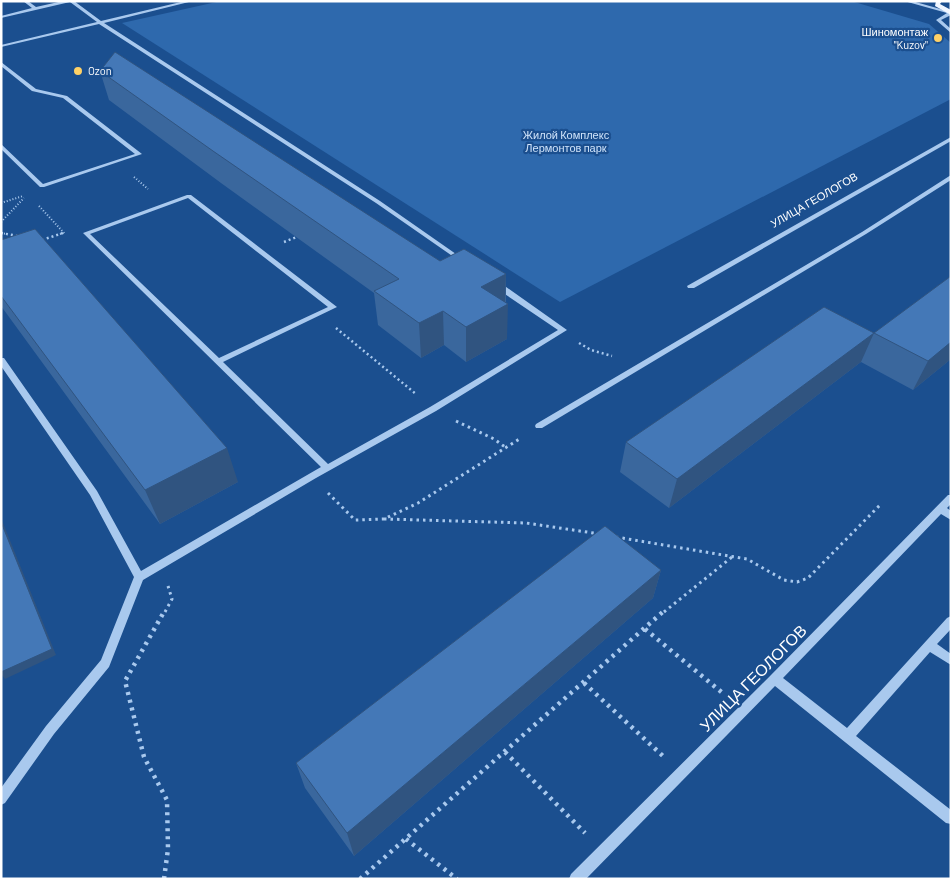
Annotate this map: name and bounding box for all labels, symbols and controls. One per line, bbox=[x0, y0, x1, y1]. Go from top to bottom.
place label: Шиномонтаж "Kuzov" bbox=[861, 25, 929, 51]
marker: Шиномонтаж "Kuzov" bbox=[932, 32, 944, 44]
place label: Ozon bbox=[88, 64, 112, 77]
marker: Ozon bbox=[72, 65, 84, 77]
park label: Жилой Комплекс Лермонтов парк bbox=[523, 128, 610, 154]
street label: УЛИЦА ГЕОЛОГОВ bbox=[768, 169, 860, 230]
street label: УЛИЦА ГЕОЛОГОВ bbox=[695, 620, 810, 735]

